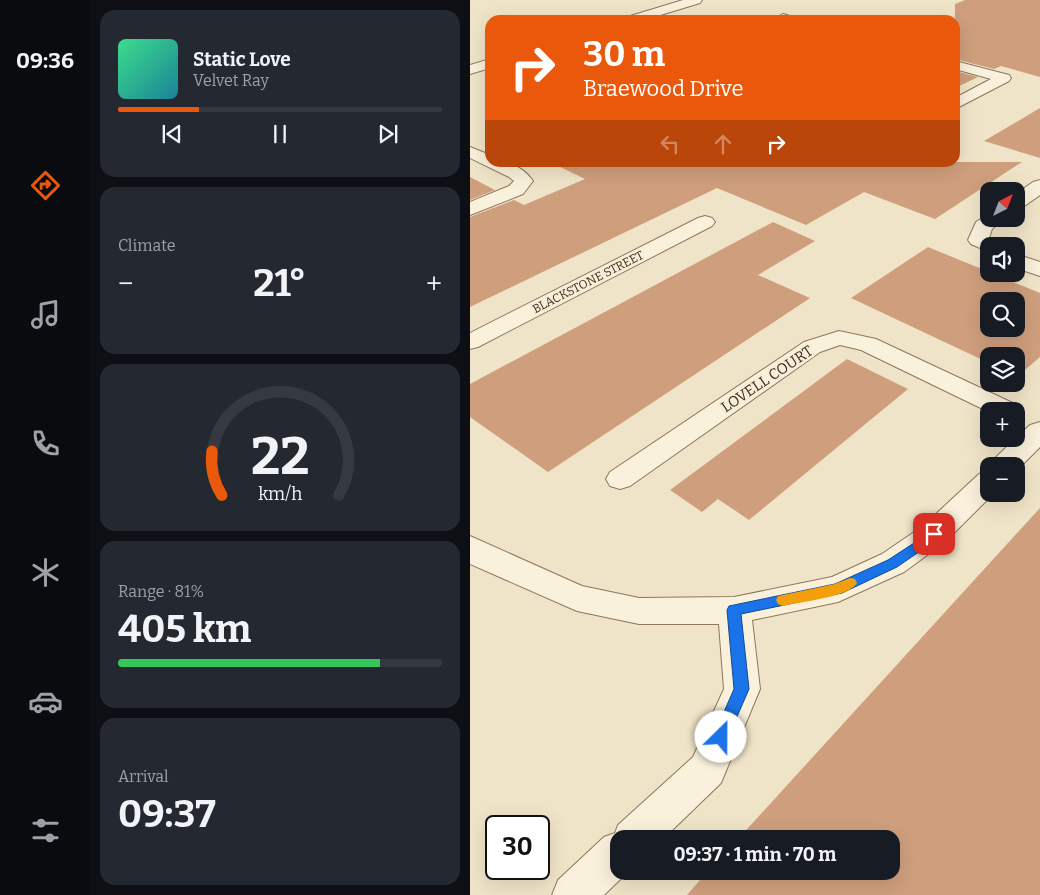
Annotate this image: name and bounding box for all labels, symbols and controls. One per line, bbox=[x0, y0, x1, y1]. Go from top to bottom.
text: 30 m bbox=[583, 33, 665, 75]
icon: right bbox=[500, 35, 565, 100]
text: 09:36 bbox=[16, 47, 74, 74]
text: Static Love bbox=[193, 48, 291, 71]
text: Velvet Ray bbox=[193, 71, 269, 90]
text: Braewood Drive bbox=[583, 75, 744, 102]
icon: previous bbox=[158, 120, 186, 148]
icon: pause bbox=[266, 120, 294, 148]
icon: next bbox=[374, 120, 402, 148]
icon: left bbox=[656, 130, 684, 158]
icon: ahead bbox=[709, 130, 737, 158]
icon: right bbox=[762, 130, 790, 158]
icon: directions bbox=[28, 168, 63, 203]
north arrow bbox=[980, 182, 1025, 228]
map controls bbox=[980, 182, 1025, 502]
text: Climate bbox=[118, 236, 176, 255]
button: sound bbox=[980, 237, 1025, 282]
street label: BLACKSTONE STREET bbox=[530, 248, 646, 316]
text: 21° bbox=[253, 260, 306, 306]
text: − bbox=[118, 267, 133, 300]
text: + bbox=[426, 267, 442, 300]
button: search bbox=[980, 292, 1025, 337]
icon: music bbox=[28, 297, 63, 332]
street label: LOVELL COURT bbox=[718, 342, 817, 416]
button: layers bbox=[980, 347, 1025, 392]
button: + bbox=[980, 402, 1025, 447]
text: 22 bbox=[251, 425, 309, 488]
icon: phone bbox=[28, 426, 63, 461]
button: − bbox=[980, 457, 1025, 502]
text: km/h bbox=[258, 483, 302, 505]
pin bbox=[913, 513, 955, 555]
icon: arrive bbox=[920, 520, 948, 548]
icon: climate bbox=[28, 555, 63, 590]
text: Range · 81% bbox=[118, 582, 204, 601]
text: 405 km bbox=[118, 606, 251, 652]
icon: car bbox=[28, 684, 63, 719]
position arrow bbox=[694, 710, 746, 762]
text: Arrival bbox=[118, 767, 169, 786]
text: 09:37 bbox=[118, 791, 216, 837]
icon: filters bbox=[28, 813, 63, 848]
speed limit sign: 30 bbox=[485, 815, 550, 880]
text: 09:37 · 1 min · 70 m bbox=[674, 843, 836, 866]

